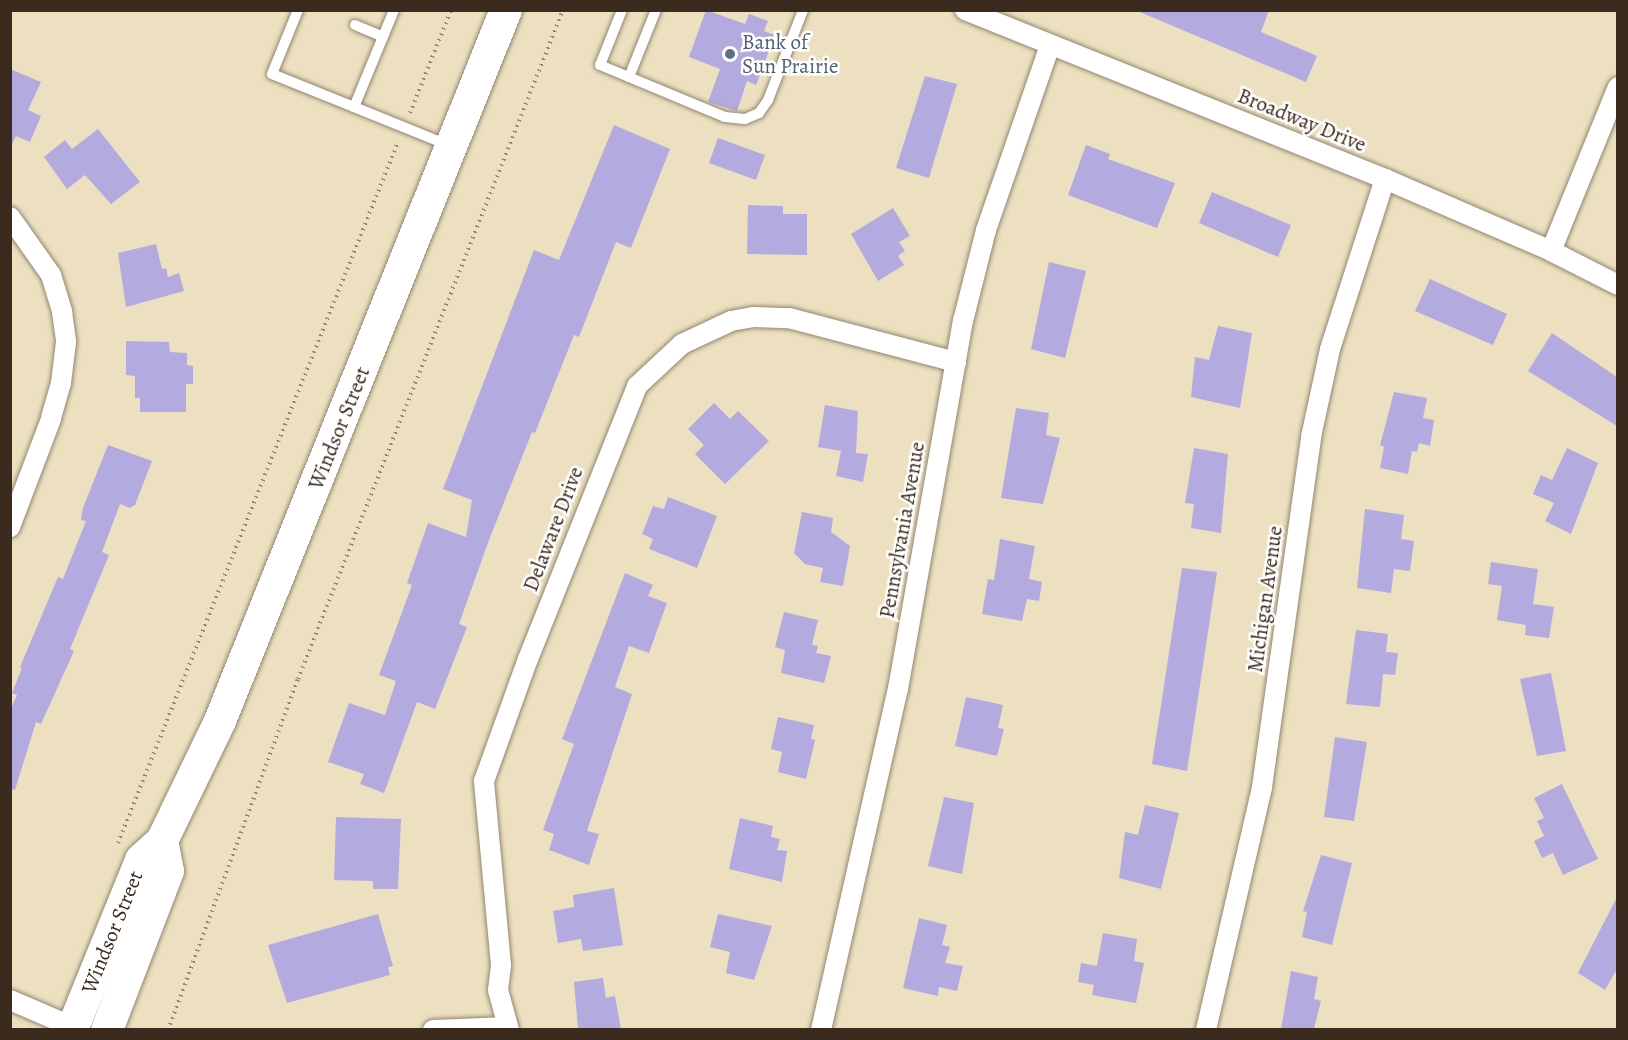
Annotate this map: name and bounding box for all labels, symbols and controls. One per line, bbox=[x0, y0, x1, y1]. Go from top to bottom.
place label: Bank of Sun Prairie bbox=[742, 29, 838, 79]
marker: Bank of Sun Prairie bbox=[723, 47, 737, 61]
street label: Broadway Drive bbox=[1234, 83, 1370, 157]
street label: Windsor Street bbox=[303, 363, 375, 493]
street label: Pennsylvania Avenue bbox=[874, 440, 930, 620]
street label: Delaware Drive bbox=[518, 463, 588, 595]
street label: Michigan Avenue bbox=[1242, 524, 1288, 674]
street label: Windsor Street bbox=[76, 867, 148, 997]

